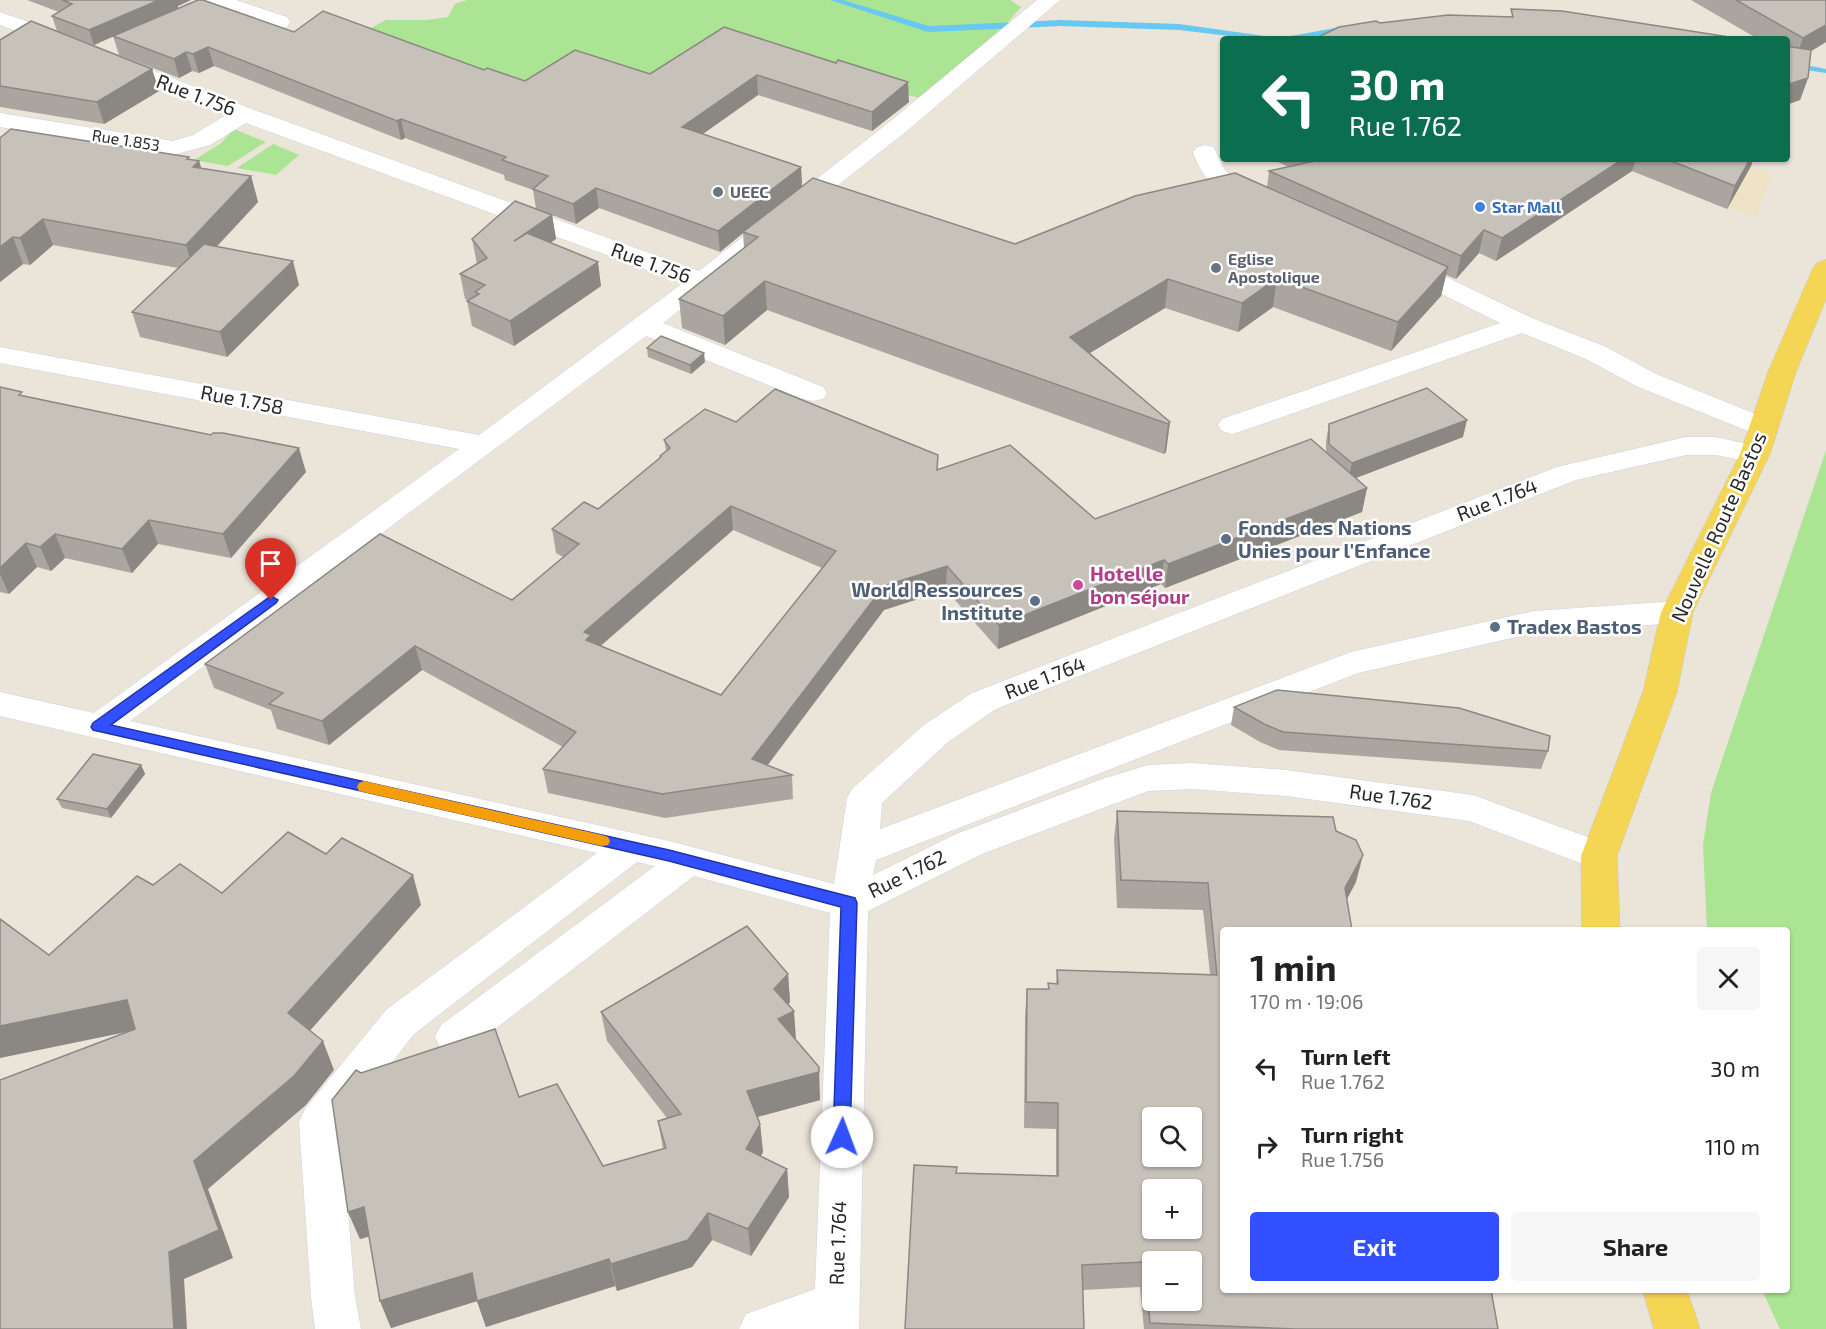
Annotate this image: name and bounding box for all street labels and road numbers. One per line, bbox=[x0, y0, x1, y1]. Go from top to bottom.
street label: Rue 1.756 bbox=[153, 68, 239, 120]
street label: Rue 1.853 bbox=[91, 125, 161, 154]
street label: Rue 1.756 bbox=[608, 237, 695, 288]
street label: Rue 1.758 bbox=[199, 379, 286, 419]
street label: Nouvelle Route Bastos bbox=[1665, 428, 1771, 625]
street label: Rue 1.764 bbox=[1453, 473, 1541, 525]
street label: Rue 1.764 bbox=[1001, 651, 1089, 703]
street label: Rue 1.762 bbox=[1348, 778, 1434, 814]
street label: Rue 1.762 bbox=[864, 844, 949, 902]
street label: Rue 1.764 bbox=[824, 1200, 850, 1286]

